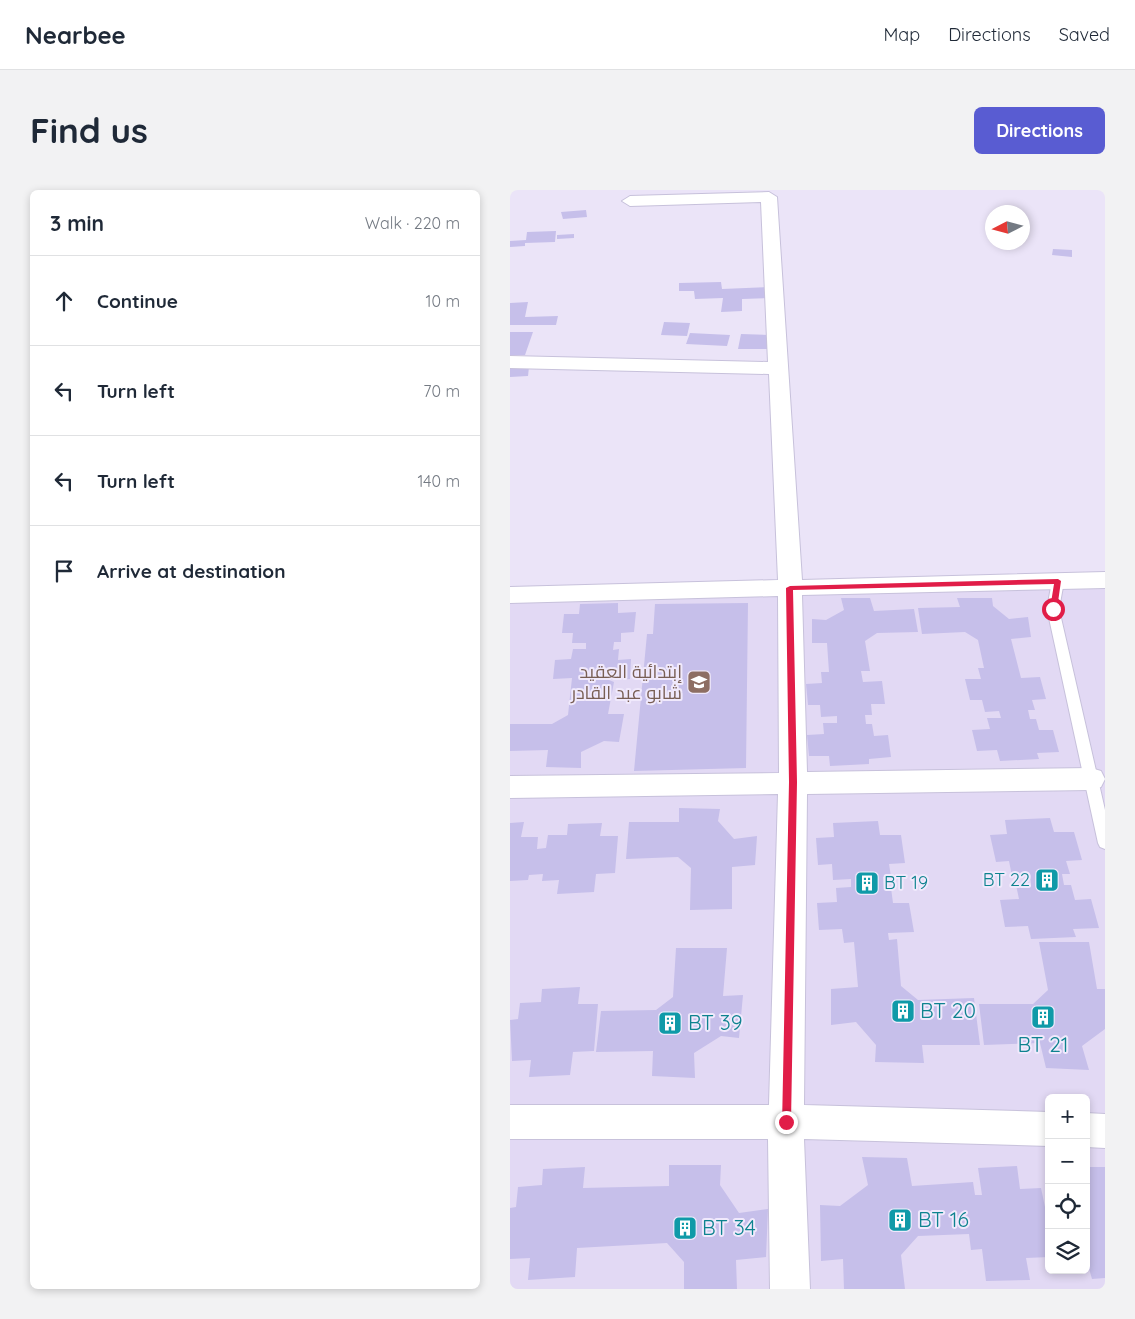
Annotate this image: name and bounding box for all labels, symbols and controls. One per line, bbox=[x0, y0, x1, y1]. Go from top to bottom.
text: Nearbee bbox=[25, 20, 126, 50]
text: Map bbox=[883, 23, 920, 46]
text: Directions bbox=[948, 23, 1031, 46]
text: Saved bbox=[1059, 23, 1110, 46]
button: Directions bbox=[974, 107, 1105, 154]
text: Find us bbox=[30, 108, 148, 152]
north arrow bbox=[985, 205, 1030, 250]
text: 3 min bbox=[50, 210, 104, 236]
text: Walk · 220 m bbox=[365, 213, 460, 233]
icon: ahead bbox=[50, 287, 78, 315]
text: Continue bbox=[97, 289, 178, 313]
text: 10 m bbox=[426, 291, 460, 311]
icon: left bbox=[50, 377, 78, 405]
text: Turn left bbox=[97, 379, 175, 403]
text: 70 m bbox=[423, 381, 460, 401]
icon: left bbox=[50, 467, 78, 495]
text: Turn left bbox=[97, 469, 175, 493]
text: 140 m bbox=[417, 471, 460, 491]
icon: arrive bbox=[50, 557, 78, 585]
text: Arrive at destination bbox=[97, 559, 286, 583]
route start bbox=[1042, 598, 1065, 621]
place label: إبتدائية العقيد شابو عبد القادر bbox=[570, 660, 682, 704]
school or university icon: إبتدائية العقيد شابو عبد القادر bbox=[686, 669, 712, 695]
building icon: BT 22 bbox=[1034, 867, 1060, 893]
place label: BT 22 bbox=[983, 868, 1030, 891]
building icon: BT 19 bbox=[854, 870, 880, 896]
place label: BT 19 bbox=[884, 871, 928, 894]
place label: BT 20 bbox=[920, 997, 976, 1023]
building icon: BT 20 bbox=[890, 998, 916, 1024]
building icon: BT 21 bbox=[1030, 1004, 1056, 1030]
place label: BT 39 bbox=[688, 1009, 743, 1035]
building icon: BT 39 bbox=[657, 1010, 683, 1036]
place label: BT 21 bbox=[1017, 1031, 1069, 1057]
map controls bbox=[1045, 1094, 1090, 1274]
button: + bbox=[1045, 1094, 1090, 1139]
route end bbox=[775, 1111, 798, 1134]
button: − bbox=[1045, 1139, 1090, 1184]
button: locate bbox=[1045, 1184, 1090, 1229]
place label: BT 16 bbox=[918, 1206, 969, 1232]
building icon: BT 16 bbox=[887, 1207, 913, 1233]
place label: BT 34 bbox=[702, 1214, 756, 1240]
building icon: BT 34 bbox=[672, 1215, 698, 1241]
button: layers bbox=[1045, 1229, 1090, 1274]

